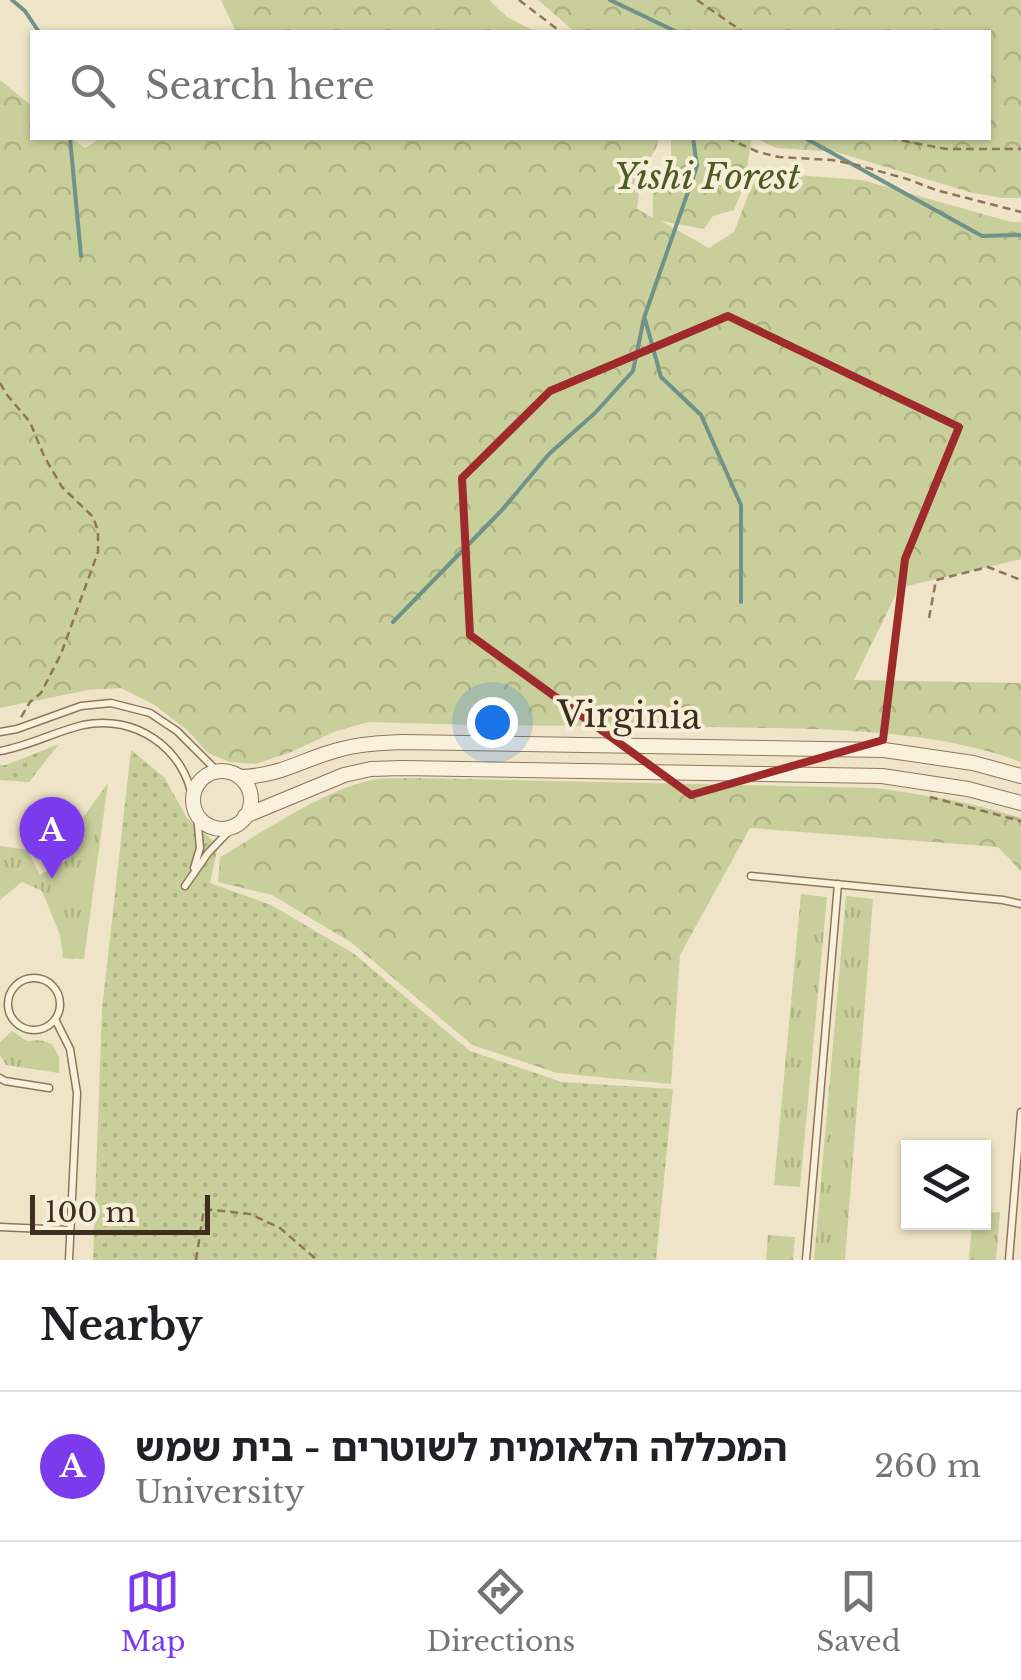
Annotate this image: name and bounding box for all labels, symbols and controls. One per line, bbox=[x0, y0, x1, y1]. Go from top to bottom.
search box bbox=[30, 30, 991, 140]
icon: search bbox=[65, 58, 120, 113]
text: Search here bbox=[145, 62, 375, 109]
park label: Yishi Forest bbox=[614, 155, 801, 198]
street label: Virginia bbox=[556, 692, 702, 738]
your location bbox=[467, 697, 518, 748]
pin: A bbox=[20, 796, 84, 879]
map controls bbox=[901, 1140, 991, 1230]
button: layers bbox=[901, 1140, 991, 1230]
scale bar bbox=[30, 1190, 210, 1234]
text: 100 m bbox=[45, 1195, 136, 1230]
text: Nearby bbox=[40, 1299, 203, 1351]
text: המכללה הלאומית לשוטרים - בית שמש bbox=[135, 1424, 787, 1471]
text: A bbox=[60, 1446, 85, 1486]
text: 260 m bbox=[874, 1446, 981, 1486]
text: University bbox=[135, 1472, 305, 1512]
tab: Map bbox=[120, 1564, 185, 1659]
tab: Directions bbox=[426, 1564, 575, 1659]
tab: Saved bbox=[816, 1564, 901, 1659]

